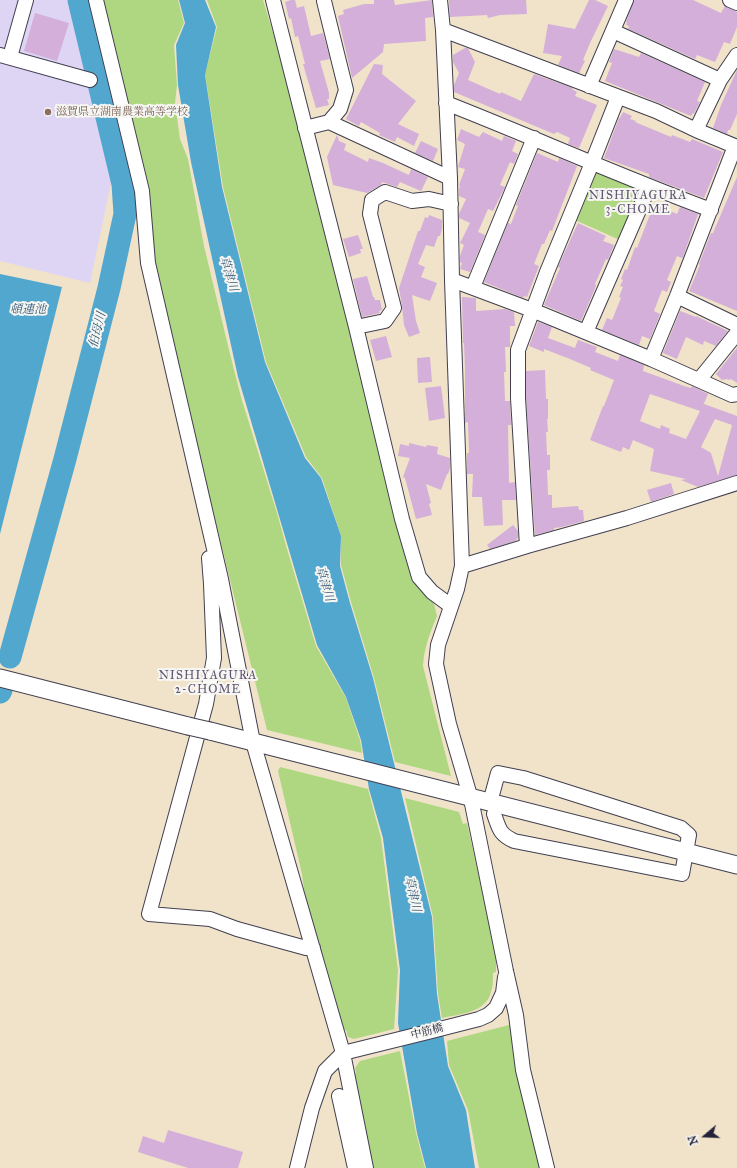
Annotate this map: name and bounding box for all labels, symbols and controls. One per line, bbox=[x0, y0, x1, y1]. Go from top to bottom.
place label: 滋賀県立湖南農業高等学校 bbox=[56, 105, 188, 119]
marker: 滋賀県立湖南農業高等学校 bbox=[43, 107, 53, 117]
district label: NISHIYAGURA 3-CHOME bbox=[589, 189, 687, 217]
water label: 草津川 bbox=[216, 255, 240, 293]
water label: 頓連池 bbox=[10, 303, 46, 317]
water label: 伯母川 bbox=[87, 311, 109, 349]
water label: 草津川 bbox=[312, 565, 336, 603]
district label: NISHIYAGURA 2-CHOME bbox=[159, 669, 257, 697]
water label: 草津川 bbox=[401, 875, 423, 913]
street label: 中筋橋 bbox=[409, 1022, 445, 1042]
north arrow bbox=[685, 1116, 725, 1156]
text: N bbox=[686, 1134, 701, 1147]

